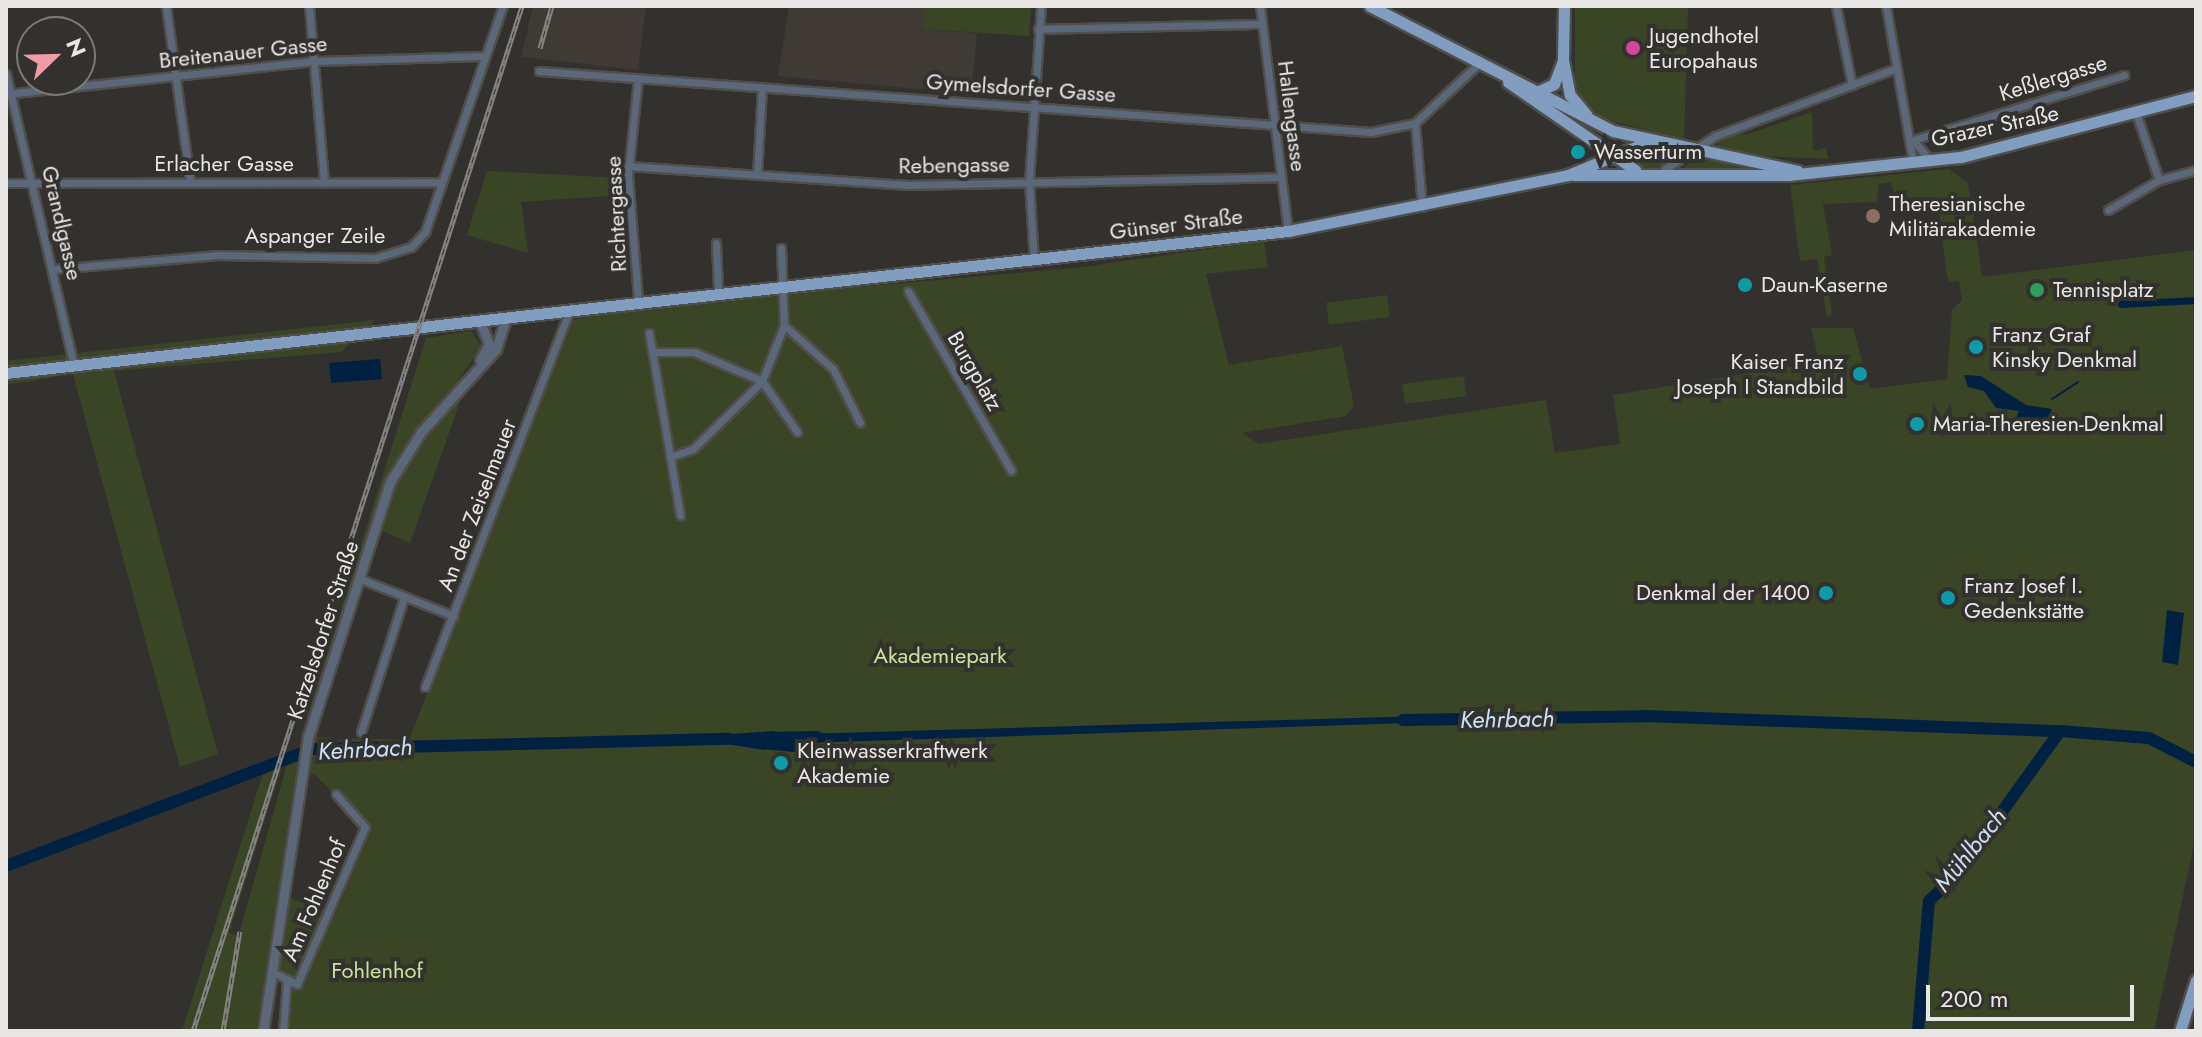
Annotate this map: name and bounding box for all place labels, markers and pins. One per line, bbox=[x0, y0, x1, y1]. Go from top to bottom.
place label: Jugendhotel Europahaus bbox=[1649, 22, 1759, 74]
marker: Jugendhotel Europahaus bbox=[1624, 39, 1642, 57]
place label: Wasserturm bbox=[1594, 139, 1702, 165]
marker: Wasserturm bbox=[1569, 143, 1587, 161]
place label: Theresianische Militärakademie bbox=[1889, 190, 2036, 242]
marker: Theresianische Militärakademie bbox=[1864, 207, 1882, 225]
place label: Daun-Kaserne bbox=[1761, 272, 1888, 298]
marker: Daun-Kaserne bbox=[1736, 276, 1754, 294]
place label: Tennisplatz bbox=[2053, 277, 2154, 303]
marker: Tennisplatz bbox=[2028, 281, 2046, 299]
place label: Franz Graf Kinsky Denkmal bbox=[1992, 321, 2137, 372]
marker: Franz Graf Kinsky Denkmal bbox=[1967, 338, 1985, 356]
place label: Kaiser Franz Joseph I Standbild bbox=[1676, 348, 1844, 400]
marker: Kaiser Franz Joseph I Standbild bbox=[1851, 365, 1869, 383]
place label: Maria-Theresien-Denkmal bbox=[1933, 411, 2164, 437]
marker: Maria-Theresien-Denkmal bbox=[1908, 415, 1926, 433]
place label: Franz Josef I. Gedenkstätte bbox=[1964, 572, 2084, 624]
place label: Denkmal der 1400 bbox=[1636, 580, 1810, 606]
marker: Denkmal der 1400 bbox=[1817, 584, 1835, 602]
marker: Franz Josef I. Gedenkstätte bbox=[1939, 589, 1957, 607]
place label: Kleinwasserkraftwerk Akademie bbox=[797, 737, 988, 788]
marker: Kleinwasserkraftwerk Akademie bbox=[772, 754, 790, 772]

